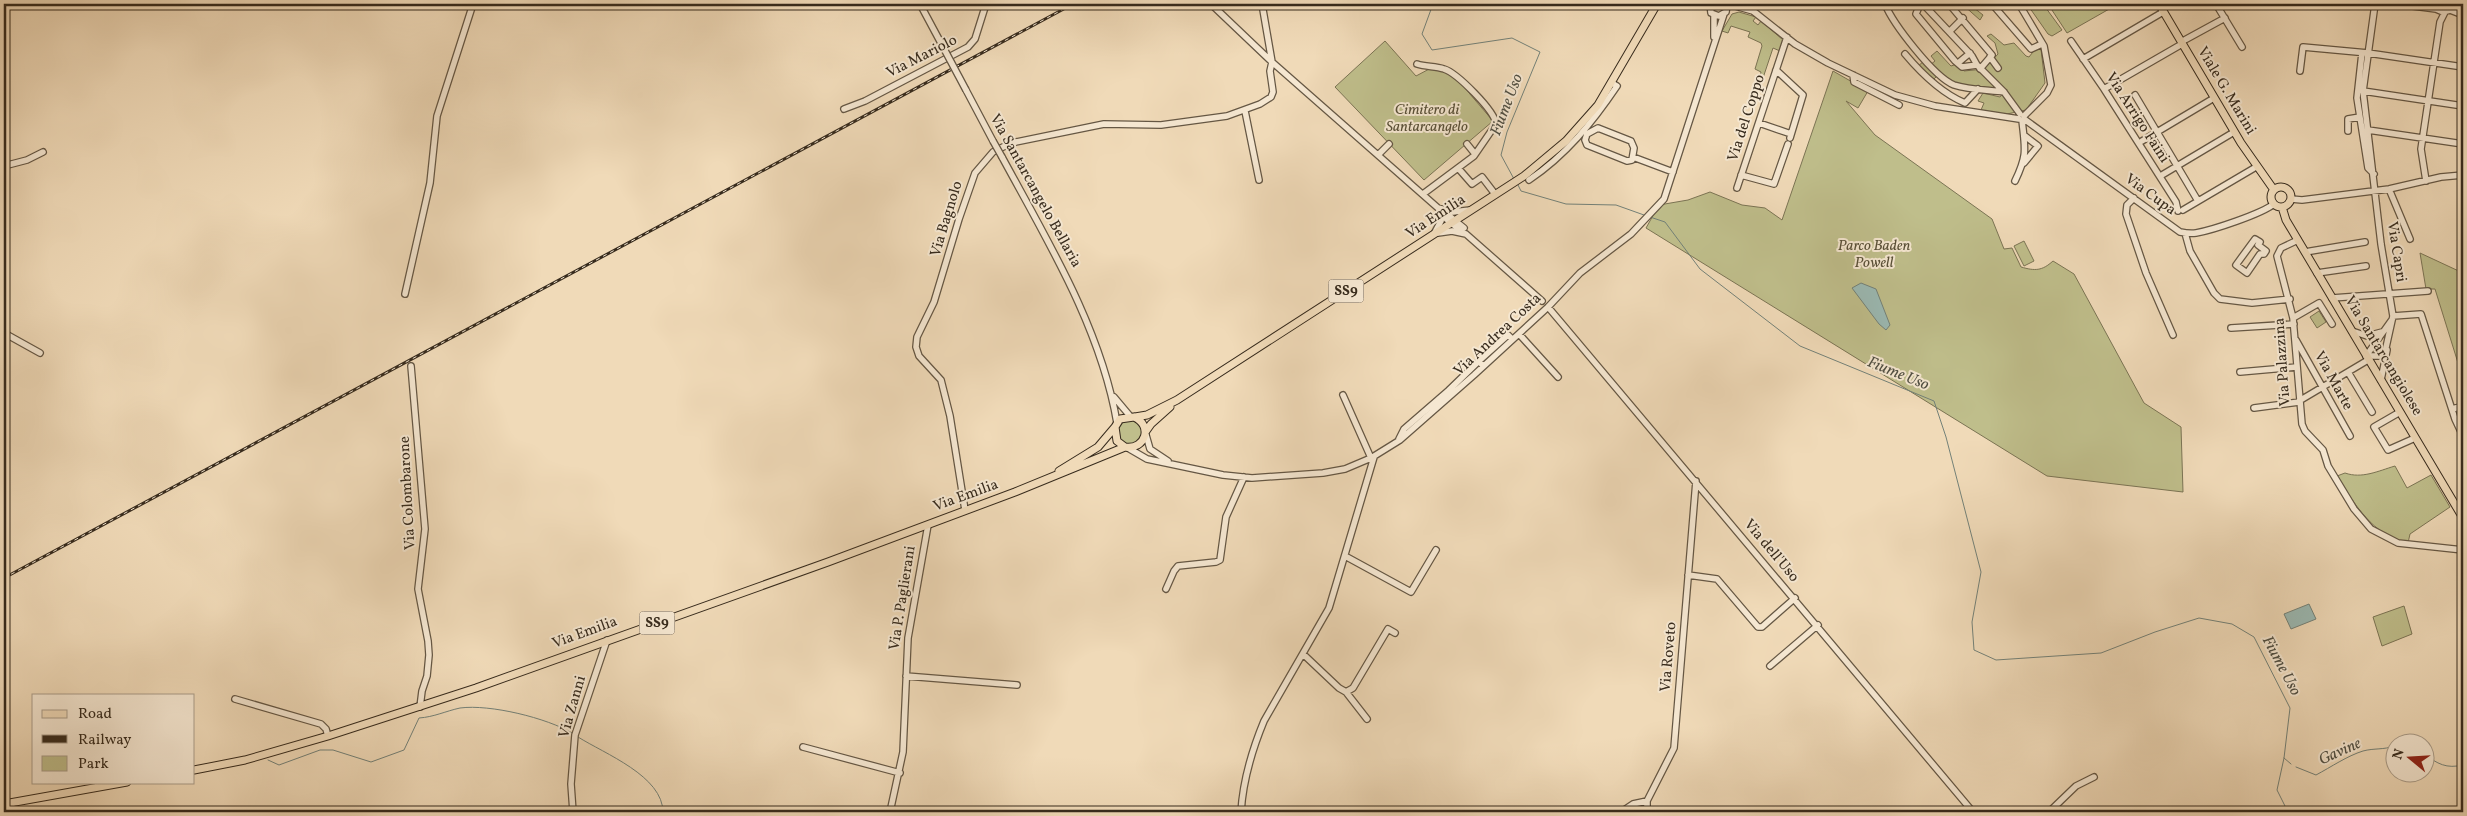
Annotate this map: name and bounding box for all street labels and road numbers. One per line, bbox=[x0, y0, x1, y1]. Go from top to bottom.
street label: Via Mariolo bbox=[883, 30, 961, 84]
street label: Viale G. Marini bbox=[2191, 43, 2261, 139]
street label: Via Arrigo Faini bbox=[2100, 69, 2174, 167]
street label: Via del Coppo bbox=[1723, 72, 1771, 164]
street label: Via Santarcangelo Bellaria bbox=[984, 110, 1086, 272]
street label: Via Cupa bbox=[2120, 169, 2180, 221]
street label: Via Bagnolo bbox=[926, 178, 968, 259]
street label: Via Emilia bbox=[1402, 190, 1470, 244]
street label: Via Capri bbox=[2381, 220, 2411, 284]
road number: SS9 bbox=[1328, 280, 1364, 302]
street label: Via Andrea Costa bbox=[1449, 289, 1547, 381]
street label: Via Santarcangiolese bbox=[2339, 292, 2427, 420]
street label: Via Palazzina bbox=[2269, 317, 2297, 407]
street label: Via Marte bbox=[2308, 348, 2358, 414]
street label: Via Colombarone bbox=[395, 436, 421, 550]
street label: Via Emilia bbox=[931, 475, 1001, 517]
street label: Via dell'Uso bbox=[1738, 515, 1804, 587]
street label: Via P. Paglierani bbox=[884, 544, 922, 652]
street label: Via Emilia bbox=[550, 612, 620, 654]
road number: SS9 bbox=[640, 612, 674, 634]
street label: Via Roveto bbox=[1655, 621, 1683, 693]
street label: Via Zanni bbox=[554, 673, 592, 741]

